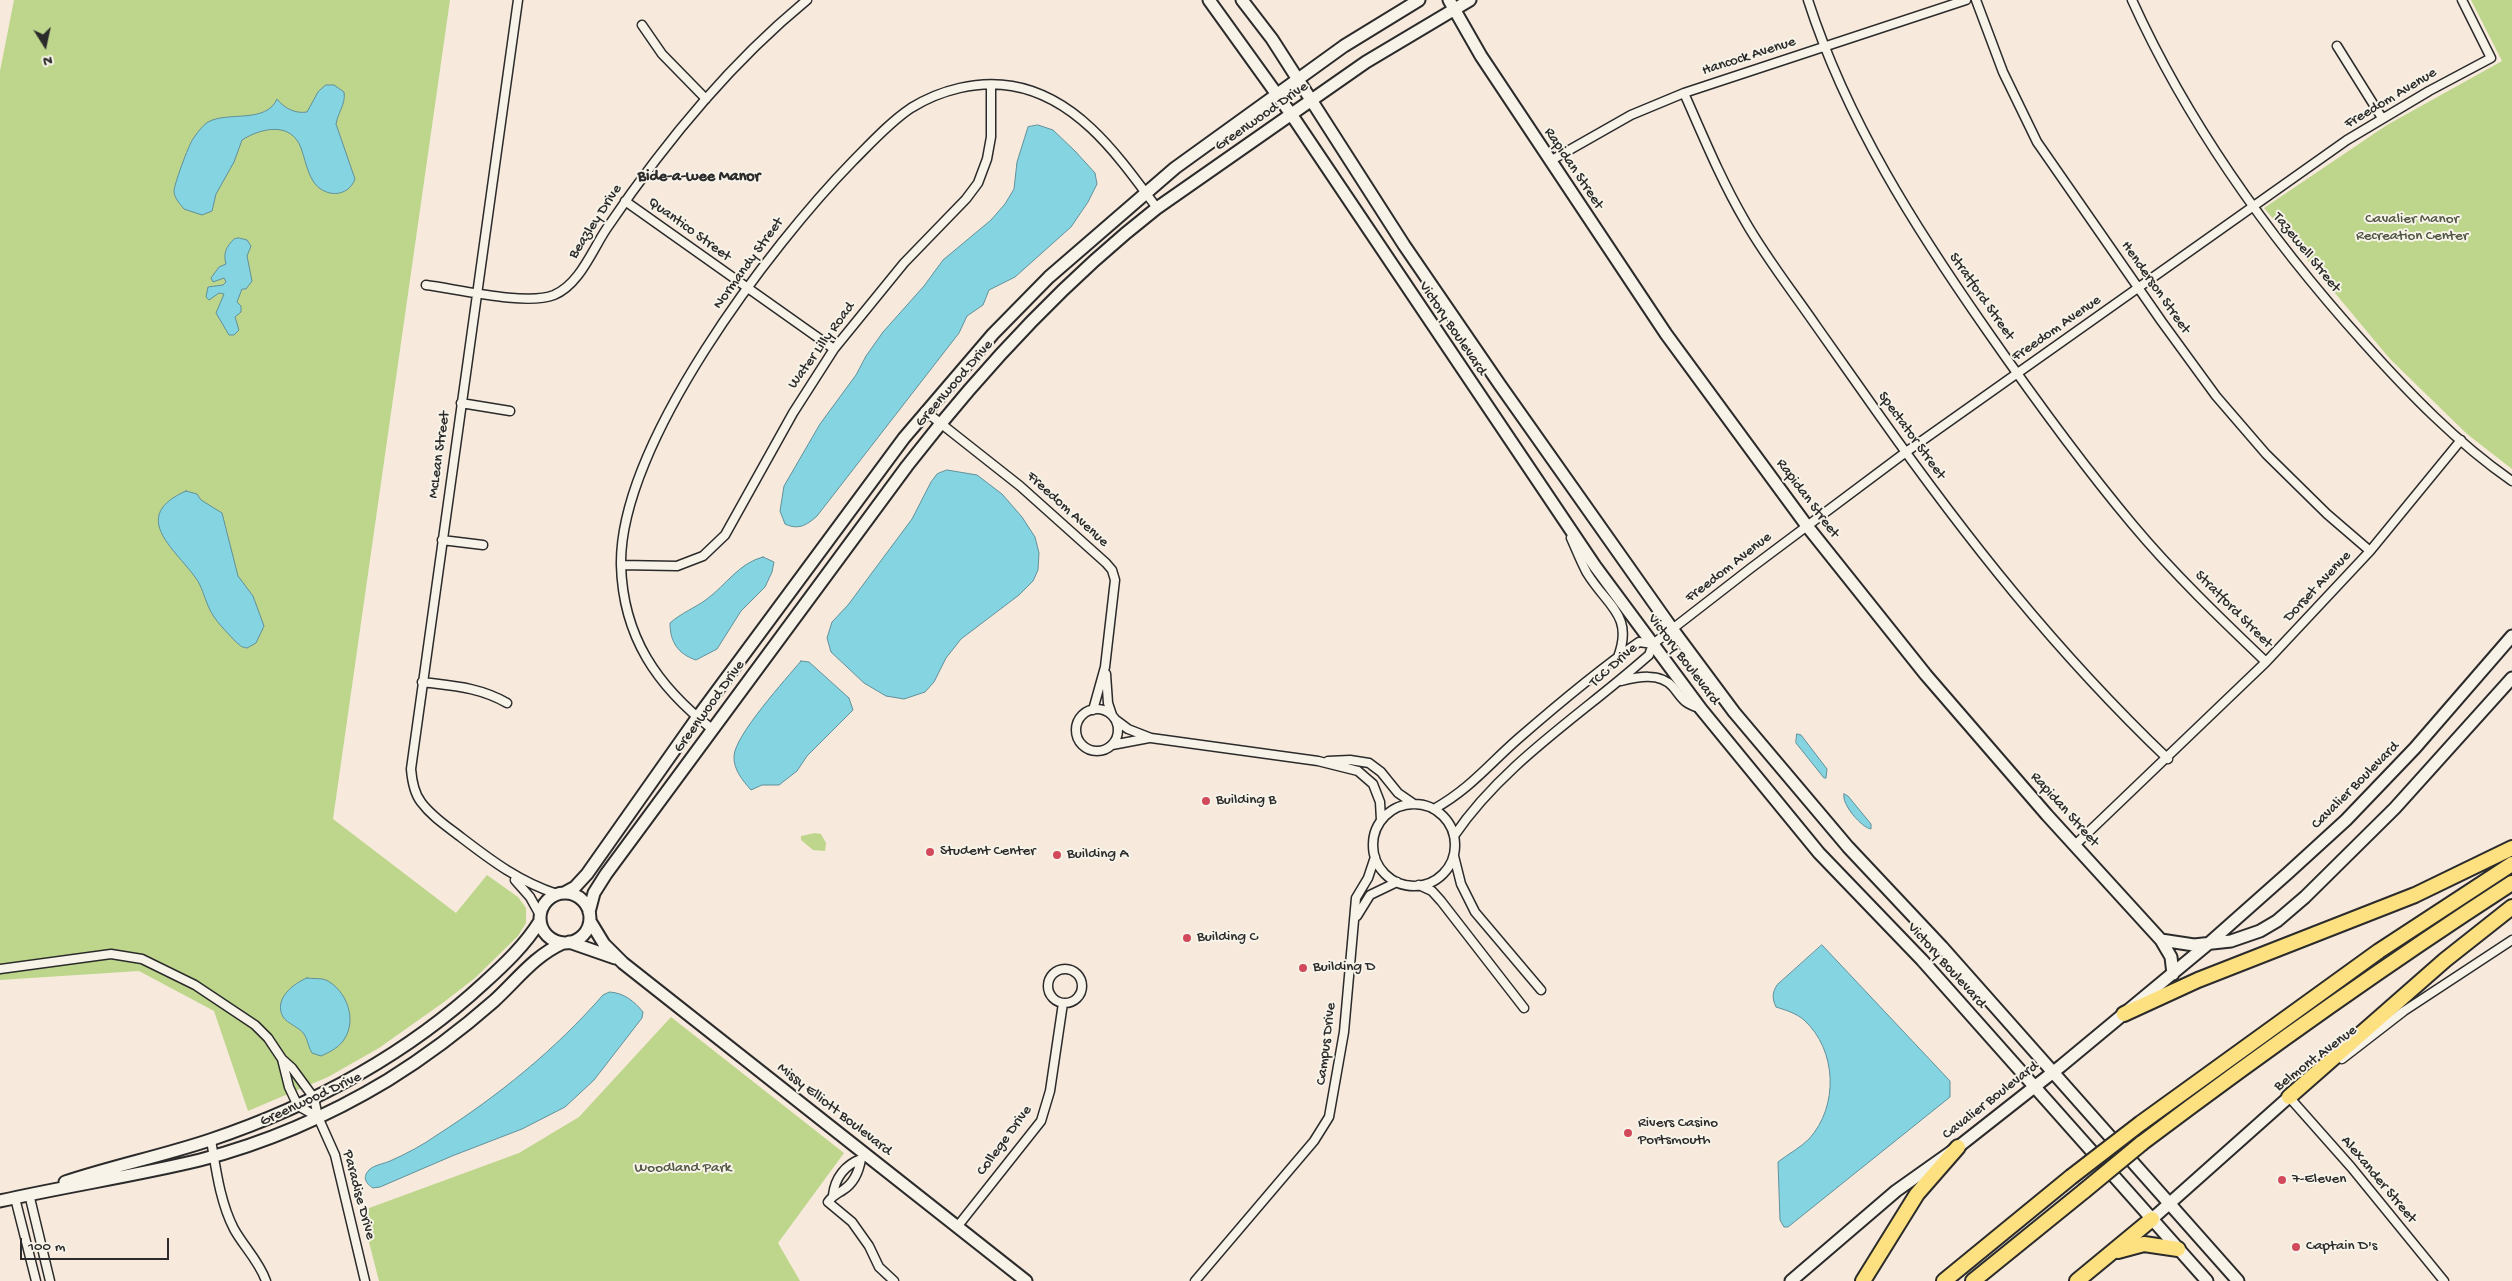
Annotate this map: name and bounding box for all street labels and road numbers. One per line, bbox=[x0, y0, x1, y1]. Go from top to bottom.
street label: Hancock Avenue bbox=[1700, 33, 1798, 81]
street label: Freedom Avenue bbox=[2342, 64, 2440, 134]
street label: Greenwood Drive bbox=[1212, 78, 1312, 156]
street label: Rapidan Street bbox=[1539, 125, 1607, 213]
street label: Beazley Drive bbox=[565, 181, 627, 263]
street label: Quantico Street bbox=[644, 194, 734, 266]
street label: Tazewell Street bbox=[2268, 209, 2344, 297]
street label: Normandy Street bbox=[710, 215, 788, 313]
street label: Henderson Street bbox=[2116, 238, 2194, 338]
street label: Stratford Street bbox=[1944, 250, 2018, 344]
street label: Victory Boulevard bbox=[1414, 279, 1490, 379]
street label: Freedom Avenue bbox=[2009, 292, 2105, 366]
street label: Water Lilly Road bbox=[784, 299, 860, 393]
street label: Greenwood Drive bbox=[912, 337, 998, 431]
street label: Spectator Street bbox=[1873, 388, 1949, 484]
street label: McLean Street bbox=[425, 410, 455, 500]
street label: Rapidan Street bbox=[1771, 456, 1843, 542]
street label: Freedom Avenue bbox=[1022, 468, 1112, 552]
street label: Freedom Avenue bbox=[1682, 529, 1776, 607]
street label: Dorset Avenue bbox=[2280, 548, 2356, 626]
street label: Stratford Street bbox=[2190, 567, 2276, 653]
street label: Victory Boulevard bbox=[1643, 611, 1723, 709]
street label: TCC Drive bbox=[1586, 640, 1642, 692]
street label: Greenwood Drive bbox=[671, 657, 749, 757]
street label: Cavalier Boulevard bbox=[2308, 738, 2404, 834]
street label: Rapidan Street bbox=[2026, 769, 2102, 851]
street label: Victory Boulevard bbox=[1903, 919, 1989, 1013]
street label: Campus Drive bbox=[1313, 1002, 1341, 1086]
street label: Belmont Avenue bbox=[2271, 1022, 2361, 1096]
street label: Cavalier Boulevard bbox=[1939, 1058, 2043, 1144]
street label: Missy Elliott Boulevard bbox=[773, 1060, 895, 1160]
street label: Greenwood Drive bbox=[258, 1069, 364, 1131]
street label: College Drive bbox=[973, 1102, 1037, 1180]
street label: Alexander Street bbox=[2336, 1133, 2420, 1227]
street label: Paradise Drive bbox=[337, 1148, 379, 1242]

